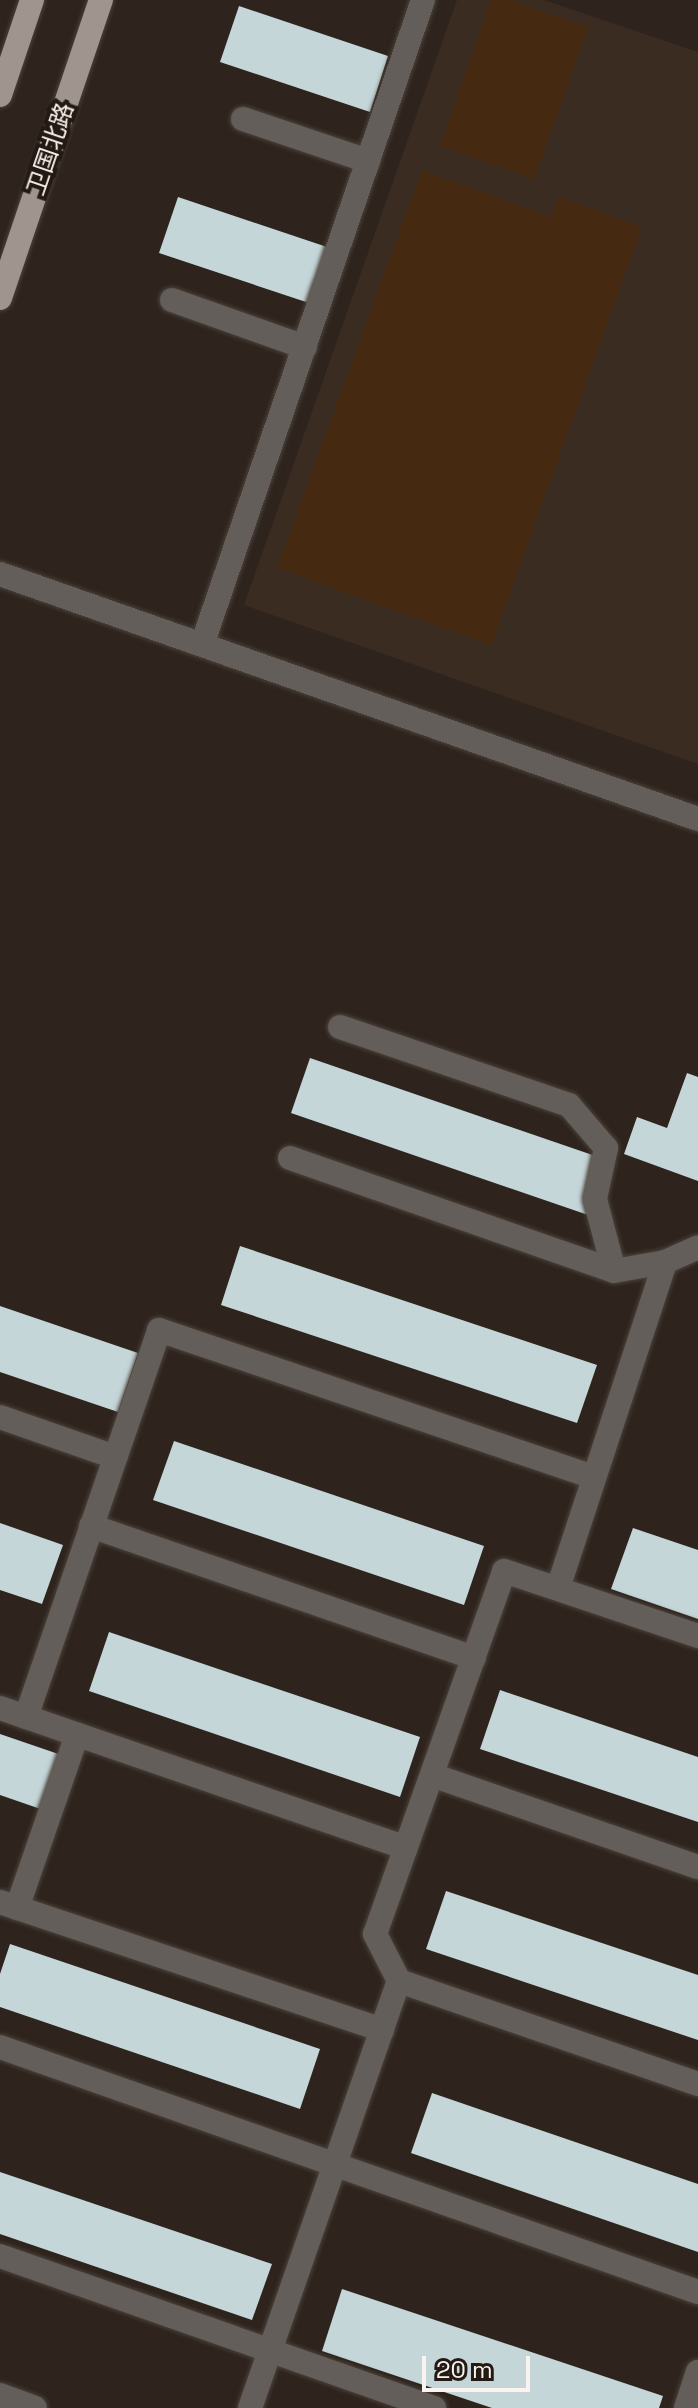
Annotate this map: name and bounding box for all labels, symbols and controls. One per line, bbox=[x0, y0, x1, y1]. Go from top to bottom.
street label: 卫国北路 bbox=[21, 99, 79, 199]
scale bar bbox=[426, 2340, 534, 2390]
text: 20 m bbox=[436, 2354, 493, 2385]

